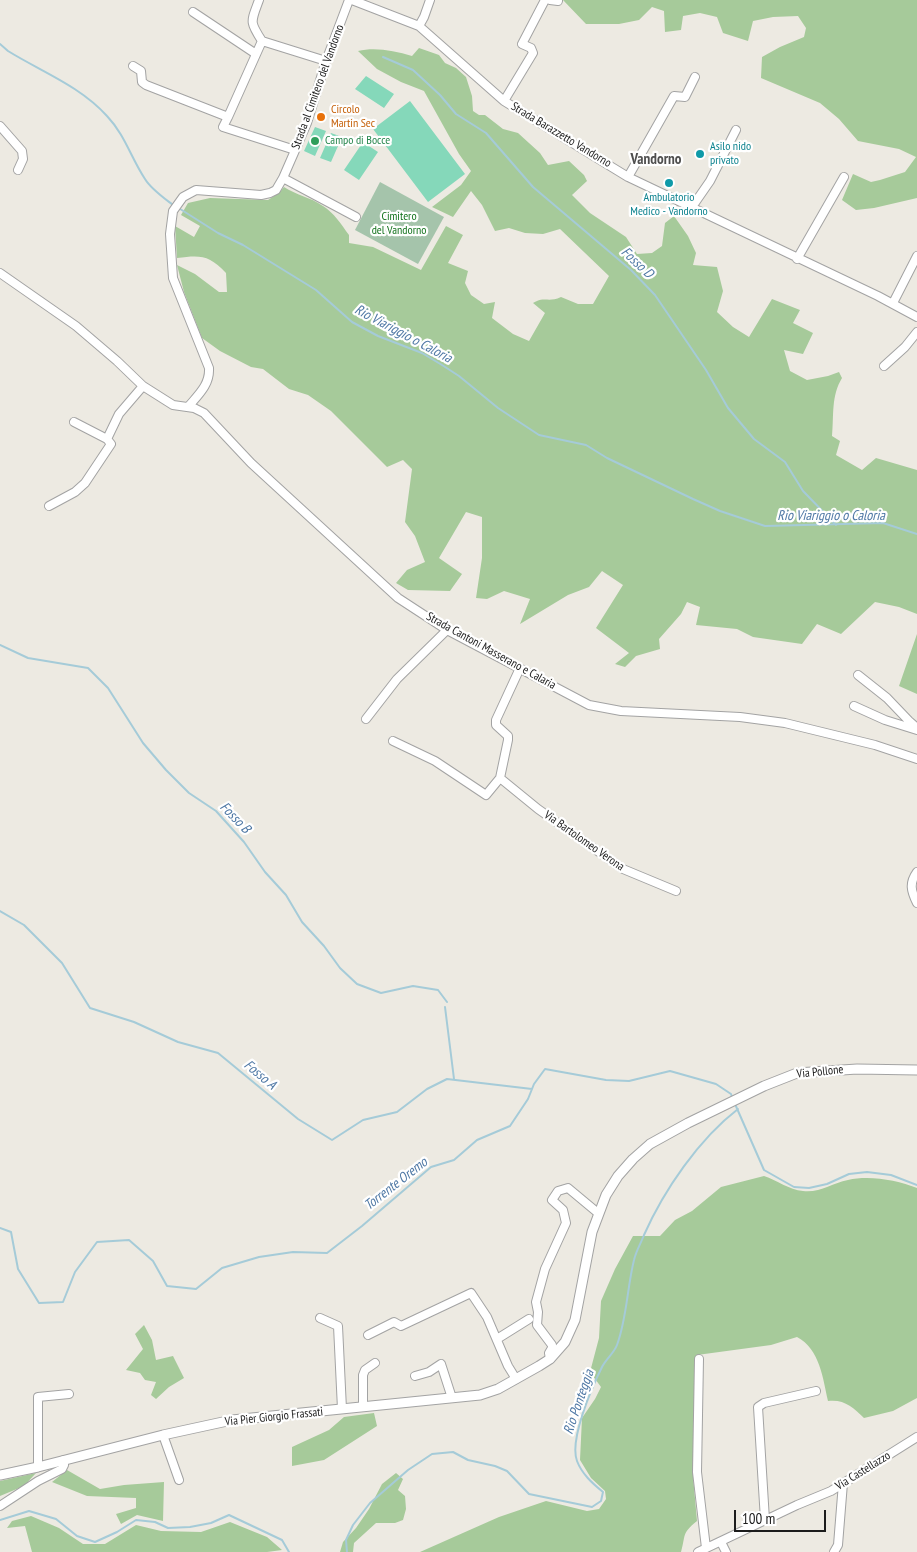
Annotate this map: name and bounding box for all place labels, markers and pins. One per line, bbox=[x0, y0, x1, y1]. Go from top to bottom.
place label: Circolo Martin Sec bbox=[331, 103, 375, 131]
marker: Circolo Martin Sec bbox=[315, 111, 327, 123]
place label: Campo di Bocce bbox=[325, 134, 390, 148]
marker: Campo di Bocce bbox=[309, 135, 321, 147]
place label: Asilo nido privato bbox=[710, 140, 751, 168]
marker: Asilo nido privato bbox=[694, 148, 706, 160]
marker: Ambulatorio Medico - Vandorno bbox=[663, 177, 675, 189]
place label: Ambulatorio Medico - Vandorno bbox=[630, 191, 708, 219]

